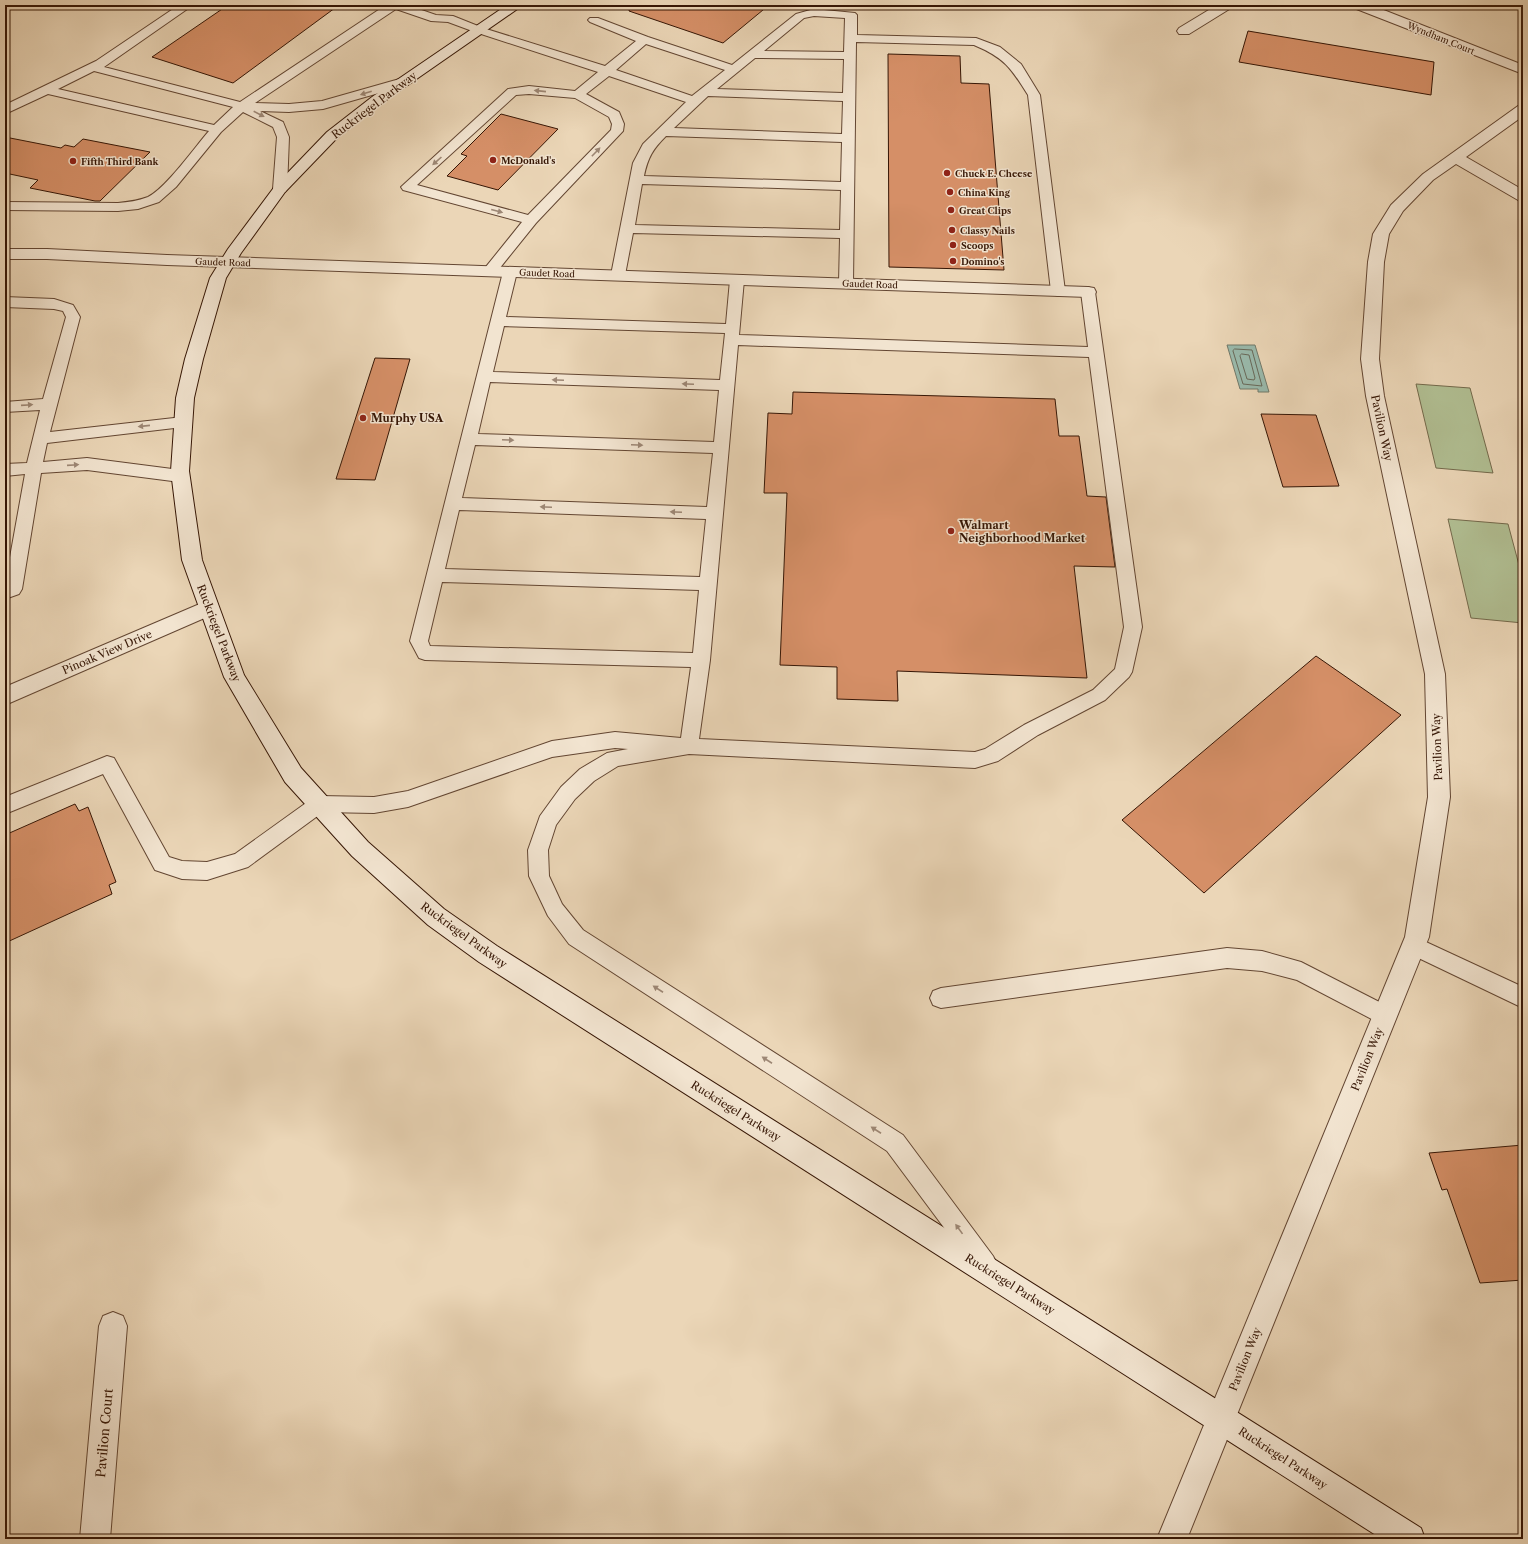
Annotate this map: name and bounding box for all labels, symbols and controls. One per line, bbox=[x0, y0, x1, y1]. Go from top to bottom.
street label: Wyndham Court bbox=[1405, 19, 1477, 57]
street label: Ruckriegel Parkway bbox=[329, 68, 420, 142]
one-way arrow bbox=[534, 88, 546, 94]
one-way arrow bbox=[359, 90, 371, 96]
one-way arrow bbox=[253, 111, 265, 118]
one-way arrow bbox=[592, 147, 601, 157]
marker: McDonald's bbox=[488, 155, 498, 165]
place label: McDonald's bbox=[501, 155, 555, 166]
marker: Fifth Third Bank bbox=[68, 156, 78, 166]
place label: Fifth Third Bank bbox=[81, 156, 160, 167]
one-way arrow bbox=[432, 156, 441, 165]
marker: Chuck E. Cheese bbox=[942, 168, 952, 178]
place label: Chuck E. Cheese bbox=[955, 168, 1033, 179]
marker: China King bbox=[945, 187, 955, 197]
place label: China King bbox=[958, 187, 1011, 198]
marker: Great Clips bbox=[946, 205, 956, 215]
place label: Great Clips bbox=[959, 205, 1011, 216]
one-way arrow bbox=[491, 208, 503, 214]
marker: Classy Nails bbox=[947, 225, 957, 235]
place label: Classy Nails bbox=[960, 225, 1015, 236]
marker: Scoops bbox=[948, 240, 958, 250]
place label: Scoops bbox=[961, 240, 993, 251]
street label: Gaudet Road bbox=[195, 256, 252, 268]
marker: Domino's bbox=[948, 256, 958, 266]
place label: Domino's bbox=[961, 256, 1005, 267]
street label: Gaudet Road bbox=[519, 267, 576, 279]
street label: Gaudet Road bbox=[842, 278, 899, 290]
one-way arrow bbox=[551, 377, 564, 383]
one-way arrow bbox=[681, 381, 694, 387]
street label: Pavilion Way bbox=[1368, 394, 1396, 463]
one-way arrow bbox=[21, 402, 33, 409]
place label: Murphy USA bbox=[371, 411, 444, 425]
marker: Murphy USA bbox=[358, 413, 368, 423]
one-way arrow bbox=[138, 423, 150, 430]
one-way arrow bbox=[502, 437, 514, 444]
one-way arrow bbox=[631, 442, 644, 448]
one-way arrow bbox=[67, 461, 79, 468]
one-way arrow bbox=[539, 504, 552, 510]
one-way arrow bbox=[670, 508, 682, 515]
place label: Walmart Neighborhood Market bbox=[958, 518, 1086, 545]
marker: Walmart Neighborhood Market bbox=[946, 526, 956, 536]
street label: Ruckriegel Parkway bbox=[194, 582, 244, 685]
street label: Pinoak View Drive bbox=[60, 627, 154, 677]
street label: Pavilion Way bbox=[1429, 712, 1445, 781]
street label: Ruckriegel Parkway bbox=[418, 899, 511, 972]
one-way arrow bbox=[652, 986, 664, 993]
street label: Pavilion Way bbox=[1348, 1024, 1386, 1093]
one-way arrow bbox=[762, 1056, 772, 1064]
street label: Ruckriegel Parkway bbox=[688, 1078, 784, 1145]
one-way arrow bbox=[870, 1127, 882, 1134]
one-way arrow bbox=[955, 1224, 963, 1235]
street label: Ruckriegel Parkway bbox=[962, 1251, 1058, 1318]
street label: Pavilion Way bbox=[1226, 1324, 1264, 1393]
street label: Pavilion Court bbox=[92, 1387, 116, 1478]
street label: Ruckriegel Parkway bbox=[1236, 1424, 1331, 1492]

